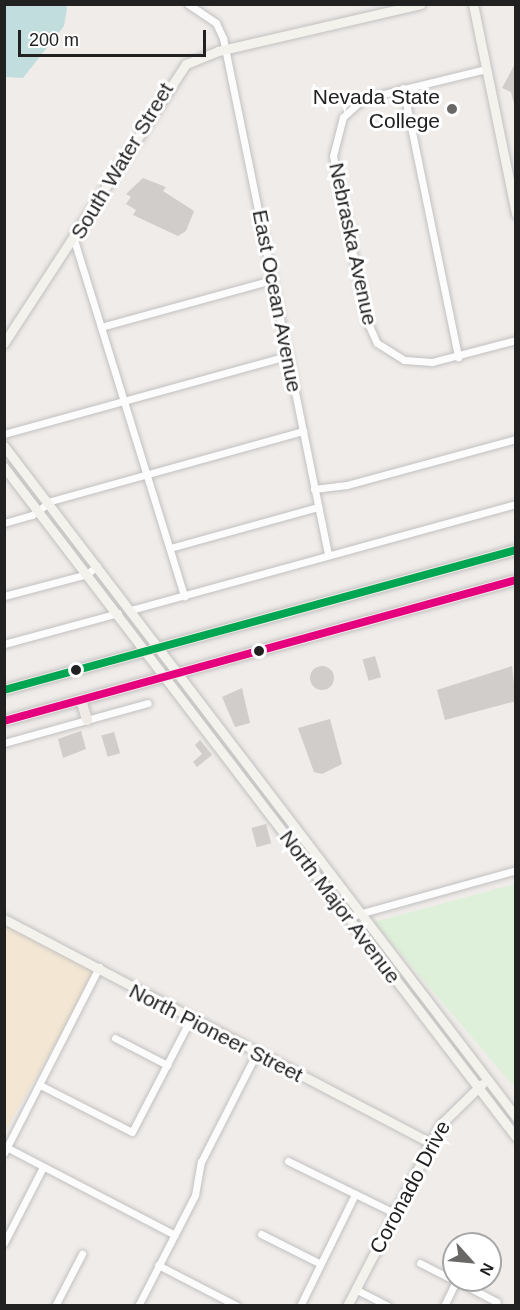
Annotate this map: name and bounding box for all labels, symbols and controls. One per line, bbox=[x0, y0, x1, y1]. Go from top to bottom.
scale bar bbox=[21, 18, 208, 56]
text: 200 m bbox=[29, 30, 79, 50]
street label: South Water Street bbox=[65, 78, 179, 244]
place label: Nevada State College bbox=[313, 84, 440, 134]
marker: Nevada State College bbox=[445, 102, 459, 116]
street label: Nebraska Avenue bbox=[323, 160, 383, 328]
street label: East Ocean Avenue bbox=[247, 207, 307, 395]
unlabelled marker bbox=[253, 645, 265, 657]
unlabelled marker bbox=[70, 664, 82, 676]
street label: North Major Avenue bbox=[274, 825, 406, 989]
street label: North Pioneer Street bbox=[125, 978, 307, 1088]
street label: Coronado Drive bbox=[364, 1116, 456, 1258]
north arrow bbox=[442, 1232, 502, 1292]
text: N bbox=[477, 1260, 497, 1279]

